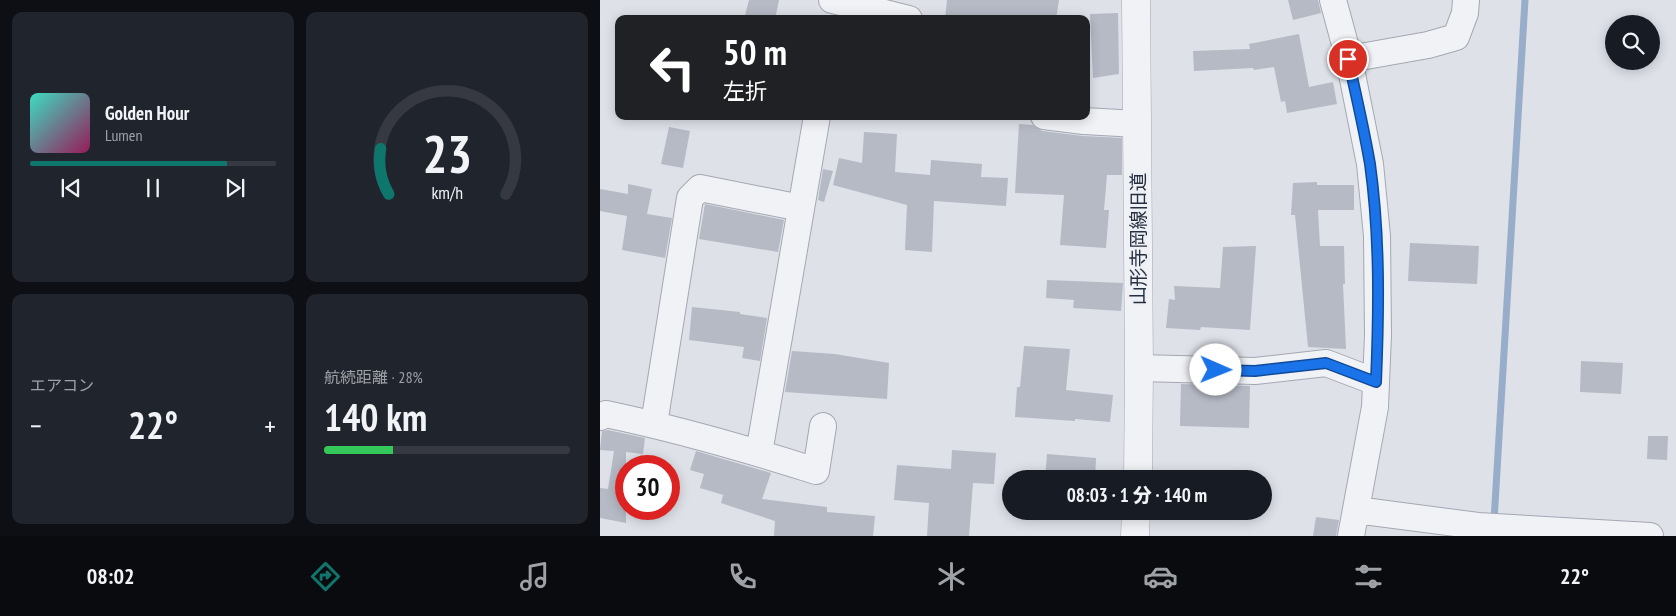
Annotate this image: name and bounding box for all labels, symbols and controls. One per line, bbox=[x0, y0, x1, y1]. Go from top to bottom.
map controls bbox=[1605, 15, 1660, 70]
button: search bbox=[1605, 15, 1660, 70]
text: 50 m bbox=[723, 29, 787, 75]
icon: left bbox=[640, 35, 705, 100]
pin bbox=[1327, 38, 1369, 80]
icon: arrive bbox=[1334, 45, 1362, 73]
text: 左折 bbox=[723, 77, 767, 105]
text: Golden Hour bbox=[105, 101, 189, 125]
text: 23 bbox=[422, 120, 472, 187]
text: Lumen bbox=[105, 125, 142, 145]
street label: 山形寺岡線旧道 bbox=[1126, 172, 1150, 306]
icon: previous bbox=[57, 174, 85, 202]
icon: pause bbox=[139, 174, 167, 202]
icon: next bbox=[221, 174, 249, 202]
text: km/h bbox=[431, 181, 463, 204]
position arrow bbox=[1189, 343, 1241, 395]
text: 航続距離 · 28% bbox=[324, 367, 423, 387]
text: エアコン bbox=[30, 375, 94, 395]
text: 140 km bbox=[324, 392, 427, 441]
text: 22° bbox=[128, 400, 178, 449]
text: − bbox=[30, 407, 42, 444]
text: + bbox=[264, 407, 276, 444]
speed limit sign: 30 bbox=[615, 455, 680, 520]
text: 08:03 · 1 分 · 140 m bbox=[1067, 483, 1207, 507]
icon: directions bbox=[308, 559, 343, 594]
icon: music bbox=[517, 559, 552, 594]
icon: phone bbox=[725, 559, 760, 594]
icon: climate bbox=[934, 559, 969, 594]
icon: car bbox=[1143, 559, 1178, 594]
icon: filters bbox=[1351, 559, 1386, 594]
text: 08:02 bbox=[87, 562, 134, 590]
text: 22° bbox=[1560, 562, 1589, 590]

